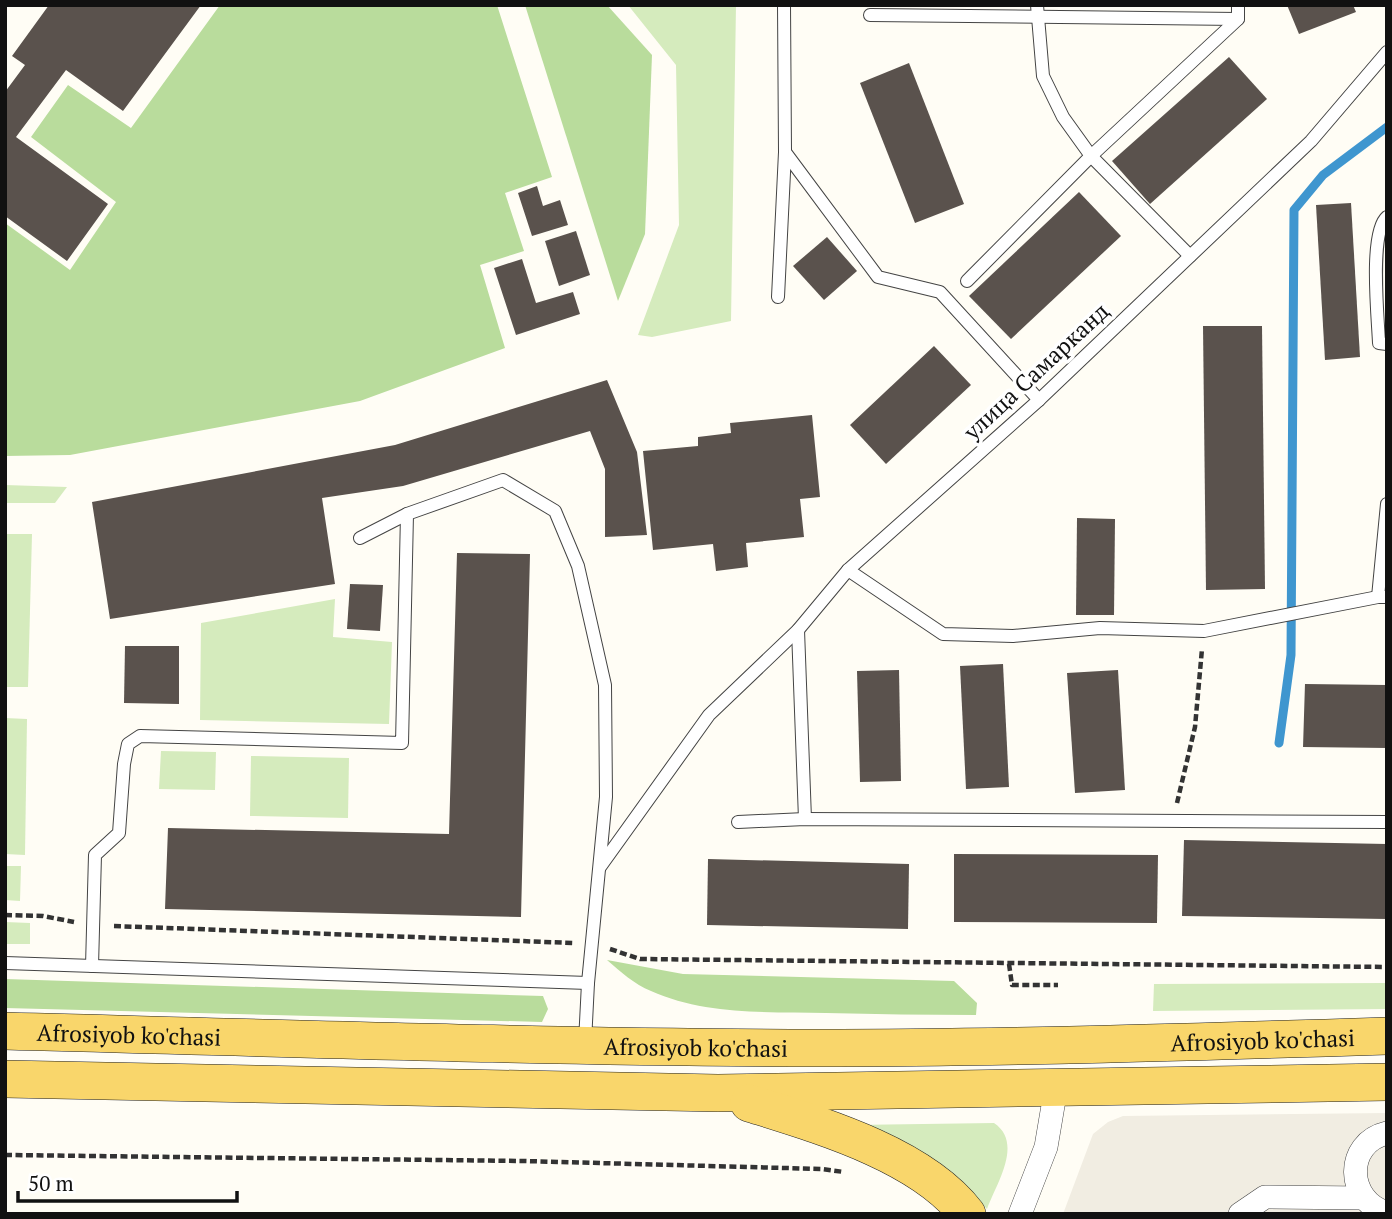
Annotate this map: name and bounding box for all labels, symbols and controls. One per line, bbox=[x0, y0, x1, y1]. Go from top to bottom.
street label: улица Самарканд bbox=[956, 295, 1115, 447]
street label: Afrosiyob ko'chasi bbox=[36, 1016, 222, 1052]
street label: Afrosiyob ko'chasi bbox=[1170, 1022, 1355, 1058]
street label: Afrosiyob ko'chasi bbox=[603, 1030, 788, 1063]
scale bar bbox=[18, 1160, 236, 1204]
text: 50 m bbox=[28, 1169, 74, 1197]

